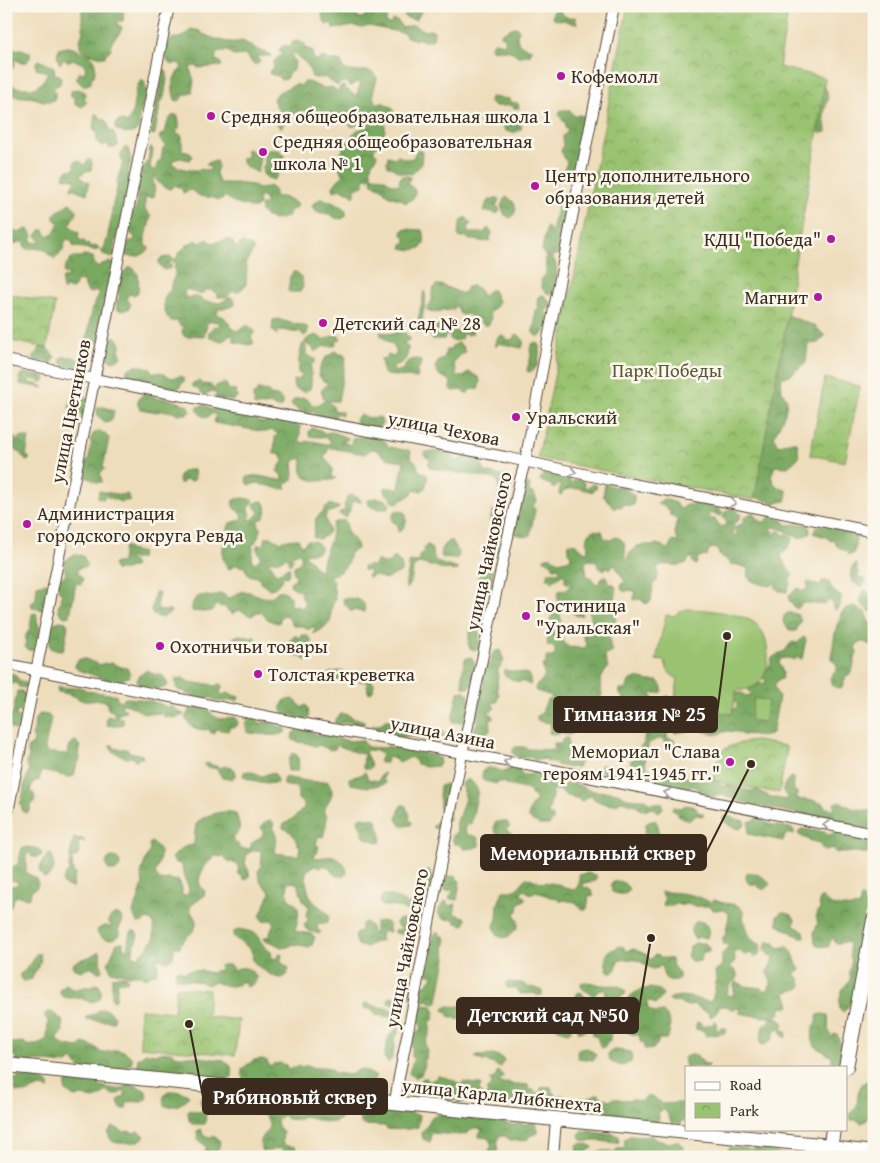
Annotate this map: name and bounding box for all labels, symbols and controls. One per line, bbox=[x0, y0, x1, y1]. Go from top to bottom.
place label: Кофемолл bbox=[571, 62, 658, 90]
marker: Кофемолл bbox=[555, 70, 567, 82]
place label: Средняя общеобразовательная школа 1 bbox=[221, 102, 552, 130]
marker: Средняя общеобразовательная школа 1 bbox=[205, 110, 217, 122]
place label: Средняя общеобразовательная школа № 1 bbox=[273, 127, 533, 177]
marker: Средняя общеобразовательная школа № 1 bbox=[257, 146, 269, 158]
place label: Центр дополнительного образования детей bbox=[545, 161, 750, 211]
marker: Центр дополнительного образования детей bbox=[529, 180, 541, 192]
place label: КДЦ "Победа" bbox=[704, 225, 821, 253]
marker: КДЦ "Победа" bbox=[825, 233, 837, 245]
place label: Магнит bbox=[745, 283, 809, 311]
marker: Магнит bbox=[812, 291, 824, 303]
place label: Детский сад № 28 bbox=[332, 309, 481, 337]
marker: Детский сад № 28 bbox=[317, 317, 329, 329]
street label: улица Цветников bbox=[42, 337, 98, 486]
park label: Парк Победы bbox=[612, 356, 722, 384]
street label: улица Чехова bbox=[385, 403, 502, 453]
place label: Уральский bbox=[526, 403, 617, 431]
marker: Уральский bbox=[510, 411, 522, 423]
one-way arrow bbox=[569, 466, 577, 477]
street label: улица Чайковского bbox=[457, 469, 519, 634]
one-way arrow bbox=[728, 497, 737, 507]
place label: Администрация городского округа Ревда bbox=[37, 499, 244, 549]
marker: Администрация городского округа Ревда bbox=[21, 518, 33, 530]
place label: Гостиница "Уральская" bbox=[536, 591, 640, 641]
marker: Гостиница "Уральская" bbox=[520, 610, 532, 622]
place label: Охотничьи товары bbox=[170, 632, 328, 660]
marker: Охотничьи товары bbox=[154, 640, 166, 652]
place label: Толстая креветка bbox=[268, 660, 415, 688]
marker: Толстая креветка bbox=[252, 668, 264, 680]
callout: Гимназия № 25 bbox=[554, 697, 717, 732]
text: Гимназия № 25 bbox=[564, 699, 706, 728]
street label: улица Азина bbox=[387, 708, 498, 756]
place label: Мемориал "Слава героям 1941-1945 гг." bbox=[543, 737, 720, 787]
marker: Мемориал "Слава героям 1941-1945 гг." bbox=[724, 756, 736, 768]
one-way arrow bbox=[503, 758, 511, 768]
one-way arrow bbox=[662, 789, 671, 799]
one-way arrow bbox=[822, 820, 830, 831]
callout: Мемориальный сквер bbox=[481, 835, 706, 870]
text: Мемориальный сквер bbox=[490, 838, 696, 867]
street label: улица Чайковского bbox=[377, 866, 435, 1031]
callout: Детский сад №50 bbox=[457, 998, 638, 1033]
text: Детский сад №50 bbox=[466, 1000, 629, 1029]
legend bbox=[685, 1066, 848, 1130]
street label: улица Карла Либкнехта bbox=[400, 1070, 603, 1119]
text: Road bbox=[730, 1074, 761, 1095]
callout: Рябиновый сквер bbox=[203, 1079, 387, 1114]
text: Рябиновый сквер bbox=[213, 1082, 377, 1111]
text: Park bbox=[730, 1100, 759, 1121]

